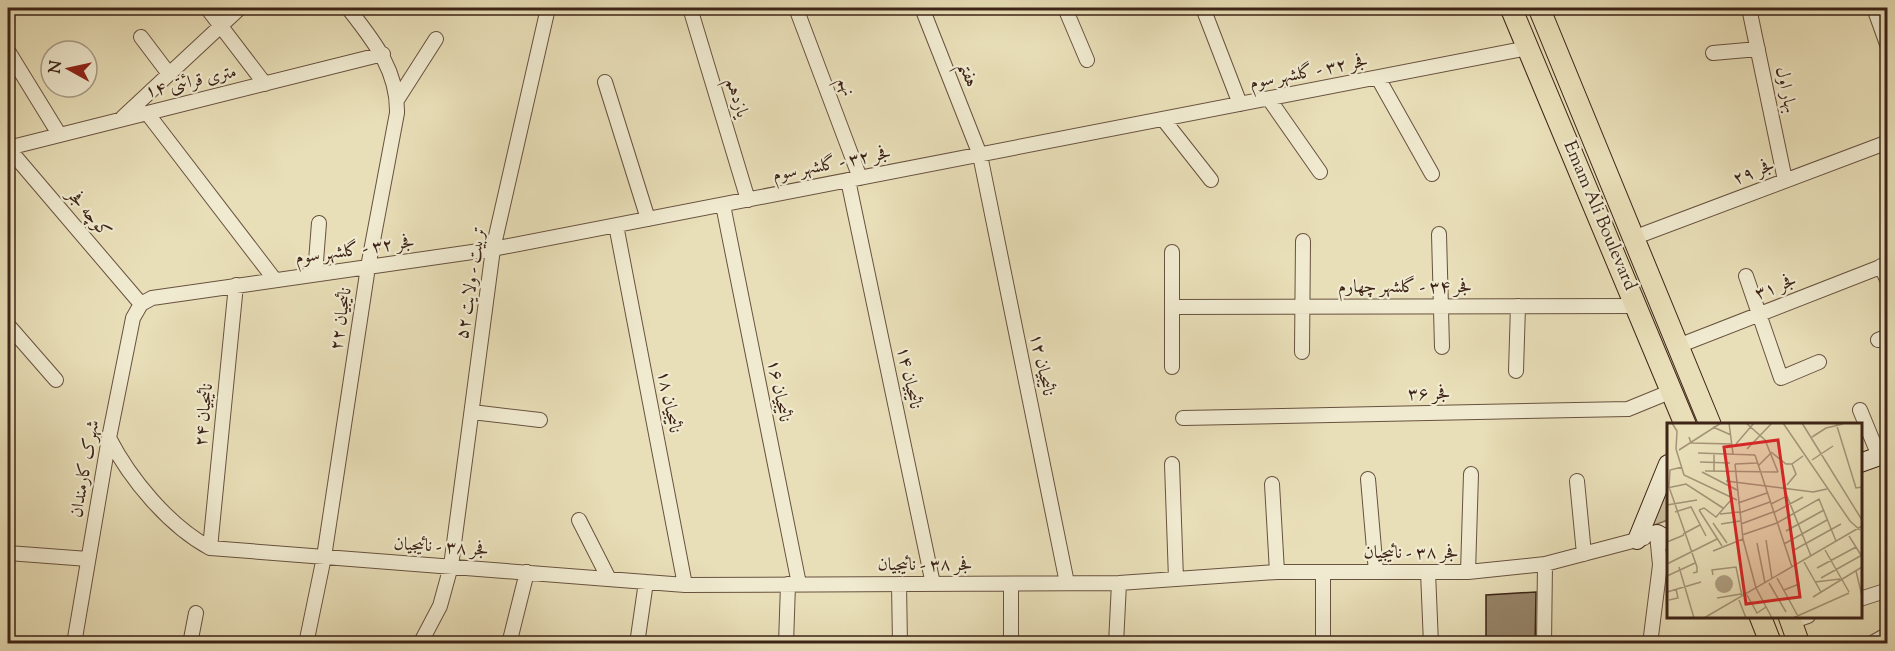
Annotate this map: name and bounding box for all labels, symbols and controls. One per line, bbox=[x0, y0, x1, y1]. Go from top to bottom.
north arrow bbox=[39, 39, 99, 99]
street label: فجر ۳۲ - گلشهر سوم bbox=[1247, 49, 1371, 98]
text: N bbox=[44, 59, 69, 75]
street label: هفتم bbox=[948, 59, 984, 92]
street label: ۱۴ متری قرائتی bbox=[143, 60, 239, 106]
street label: بهار اول bbox=[1767, 64, 1803, 116]
street label: نهم bbox=[828, 74, 860, 101]
street label: یازدهم bbox=[716, 75, 755, 123]
street label: Emam Ali Boulevard bbox=[1556, 137, 1642, 295]
street label: فجر ۳۲ - گلشهر سوم bbox=[770, 141, 894, 190]
street label: فجر ۲۹ bbox=[1729, 153, 1779, 193]
street label: کوچه فجر bbox=[58, 182, 116, 244]
street label: تربیت - ولایت ۵۲ bbox=[450, 225, 494, 341]
street label: فجر ۳۲ - گلشهر سوم bbox=[294, 230, 417, 273]
street label: فجر ۳۱ bbox=[1751, 268, 1801, 308]
street label: فجر ۳۴ - گلشهر چهارم bbox=[1338, 275, 1472, 302]
street label: نائیجیان ۲۲ bbox=[324, 286, 360, 352]
street label: نائیجیان ۱۲ bbox=[1022, 331, 1060, 399]
street label: نائیجیان ۱۴ bbox=[889, 344, 927, 412]
street label: نائیجیان ۱۶ bbox=[759, 357, 797, 425]
street label: نائیجیان ۱۸ bbox=[649, 368, 687, 436]
street label: نائیجیان ۲۴ bbox=[189, 382, 221, 448]
street label: فجر ۳۶ bbox=[1407, 382, 1451, 408]
street label: شهرک کارمندان bbox=[65, 418, 107, 520]
inset map bbox=[1667, 423, 1862, 618]
street label: فجر ۳۸ - نائیجیان bbox=[393, 532, 489, 564]
street label: فجر ۳۸ - نائیجیان bbox=[1363, 541, 1459, 567]
street label: فجر ۳۸ - نائیجیان bbox=[877, 553, 973, 579]

